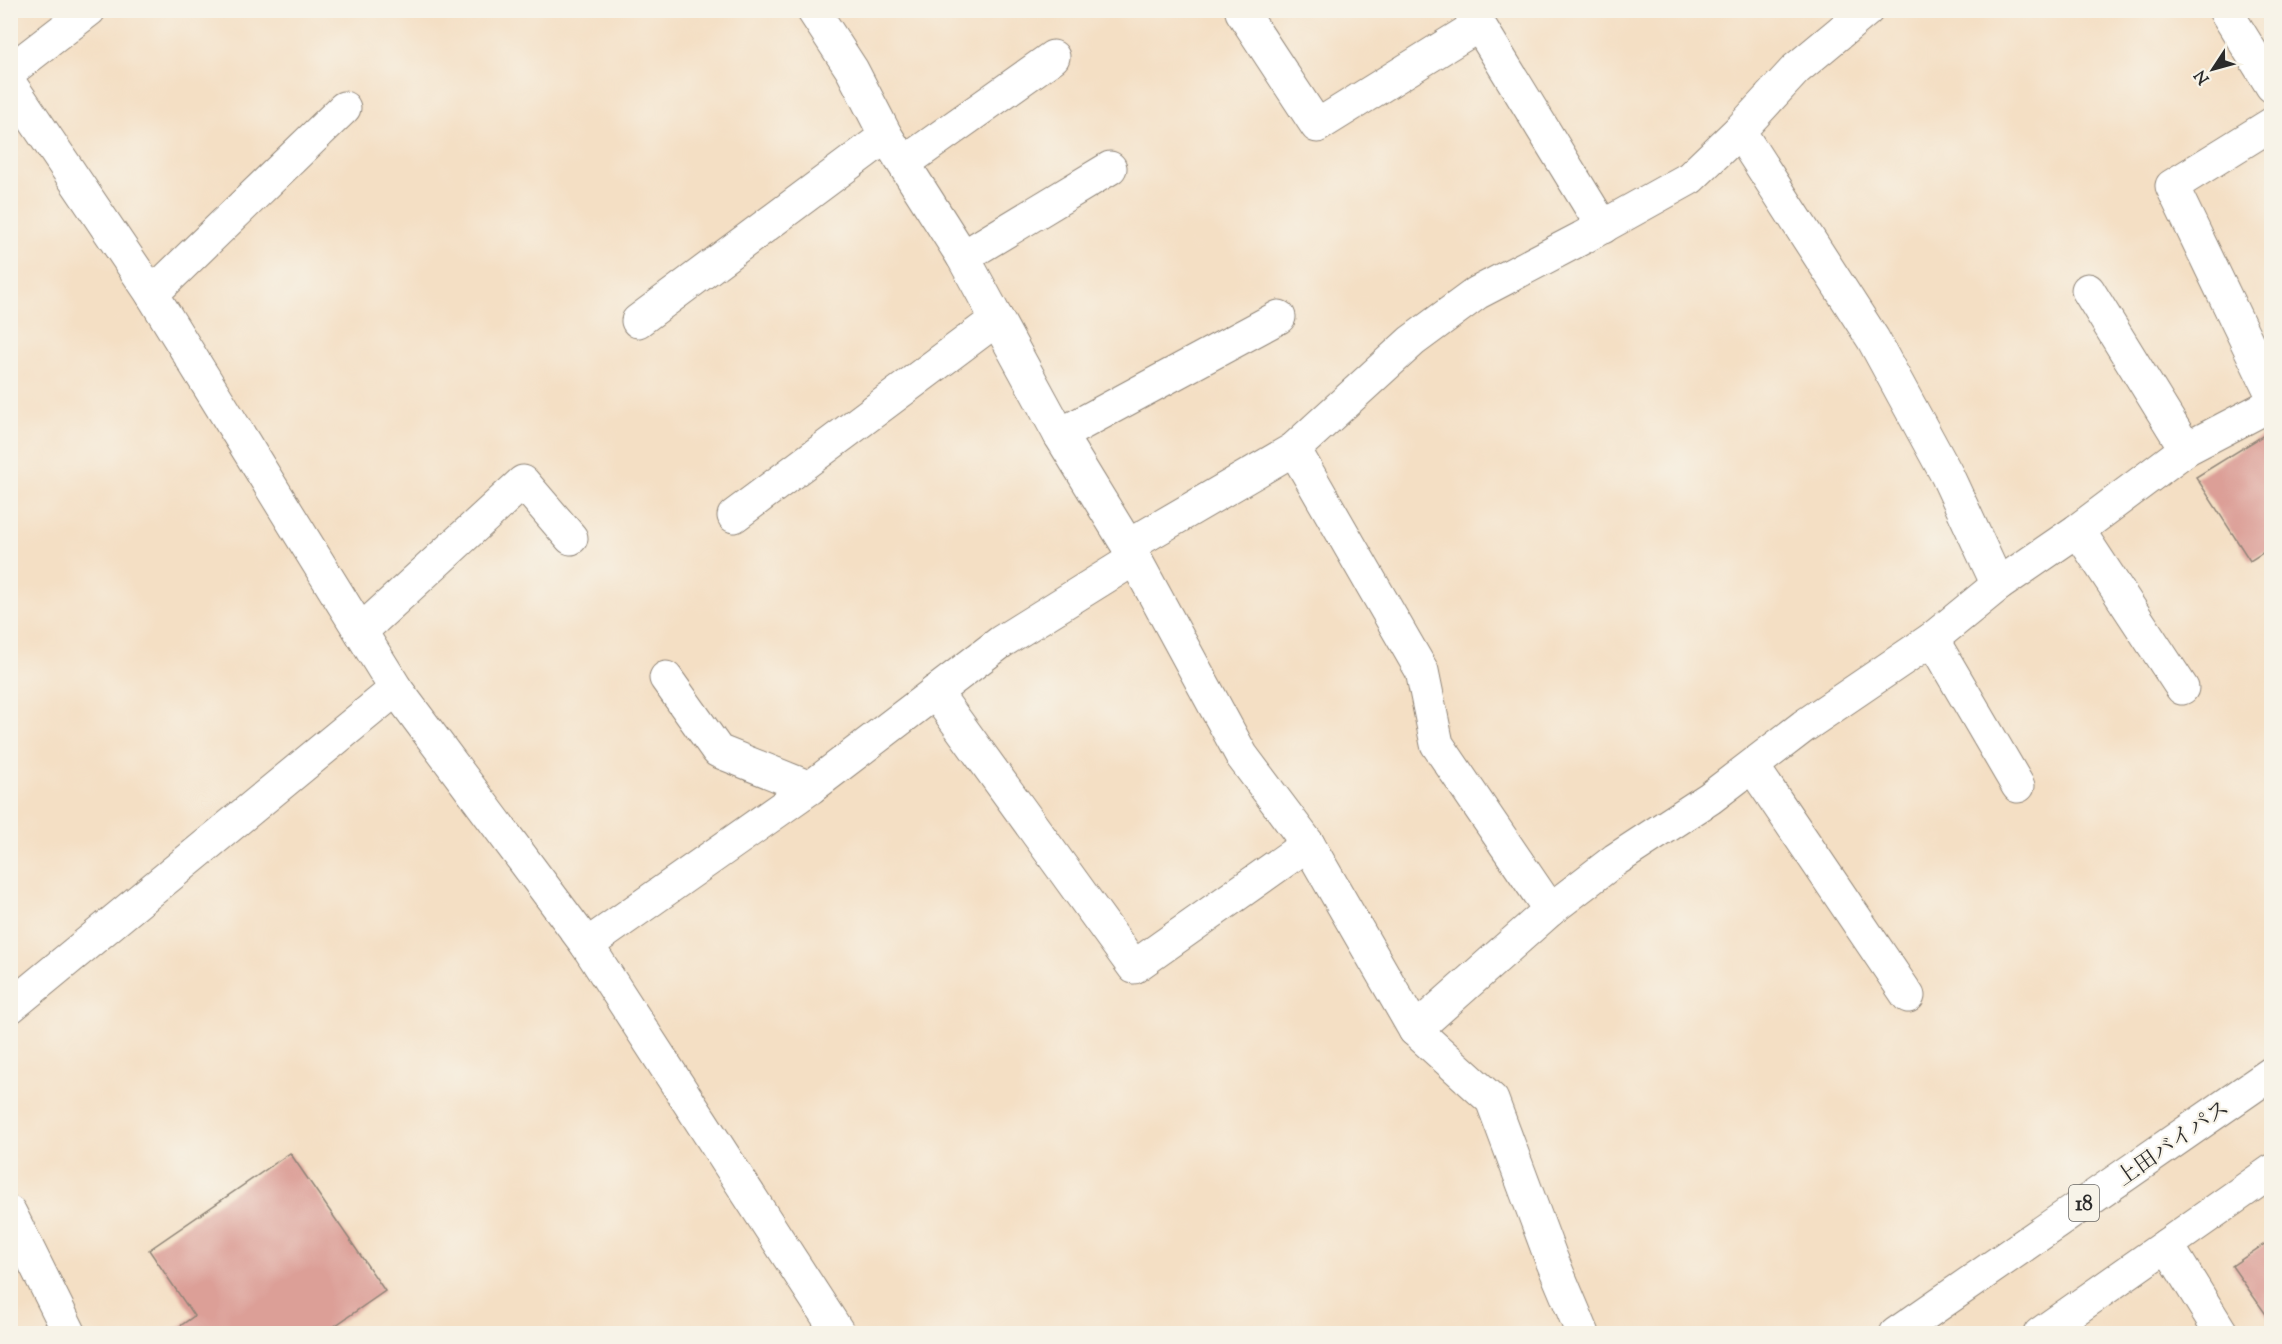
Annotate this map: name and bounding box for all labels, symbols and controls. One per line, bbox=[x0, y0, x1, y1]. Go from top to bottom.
north arrow bbox=[2183, 39, 2243, 99]
text: N bbox=[2190, 64, 2216, 88]
street label: 上田バイパス bbox=[2111, 1094, 2237, 1195]
road number: 18 bbox=[2069, 1185, 2099, 1221]

